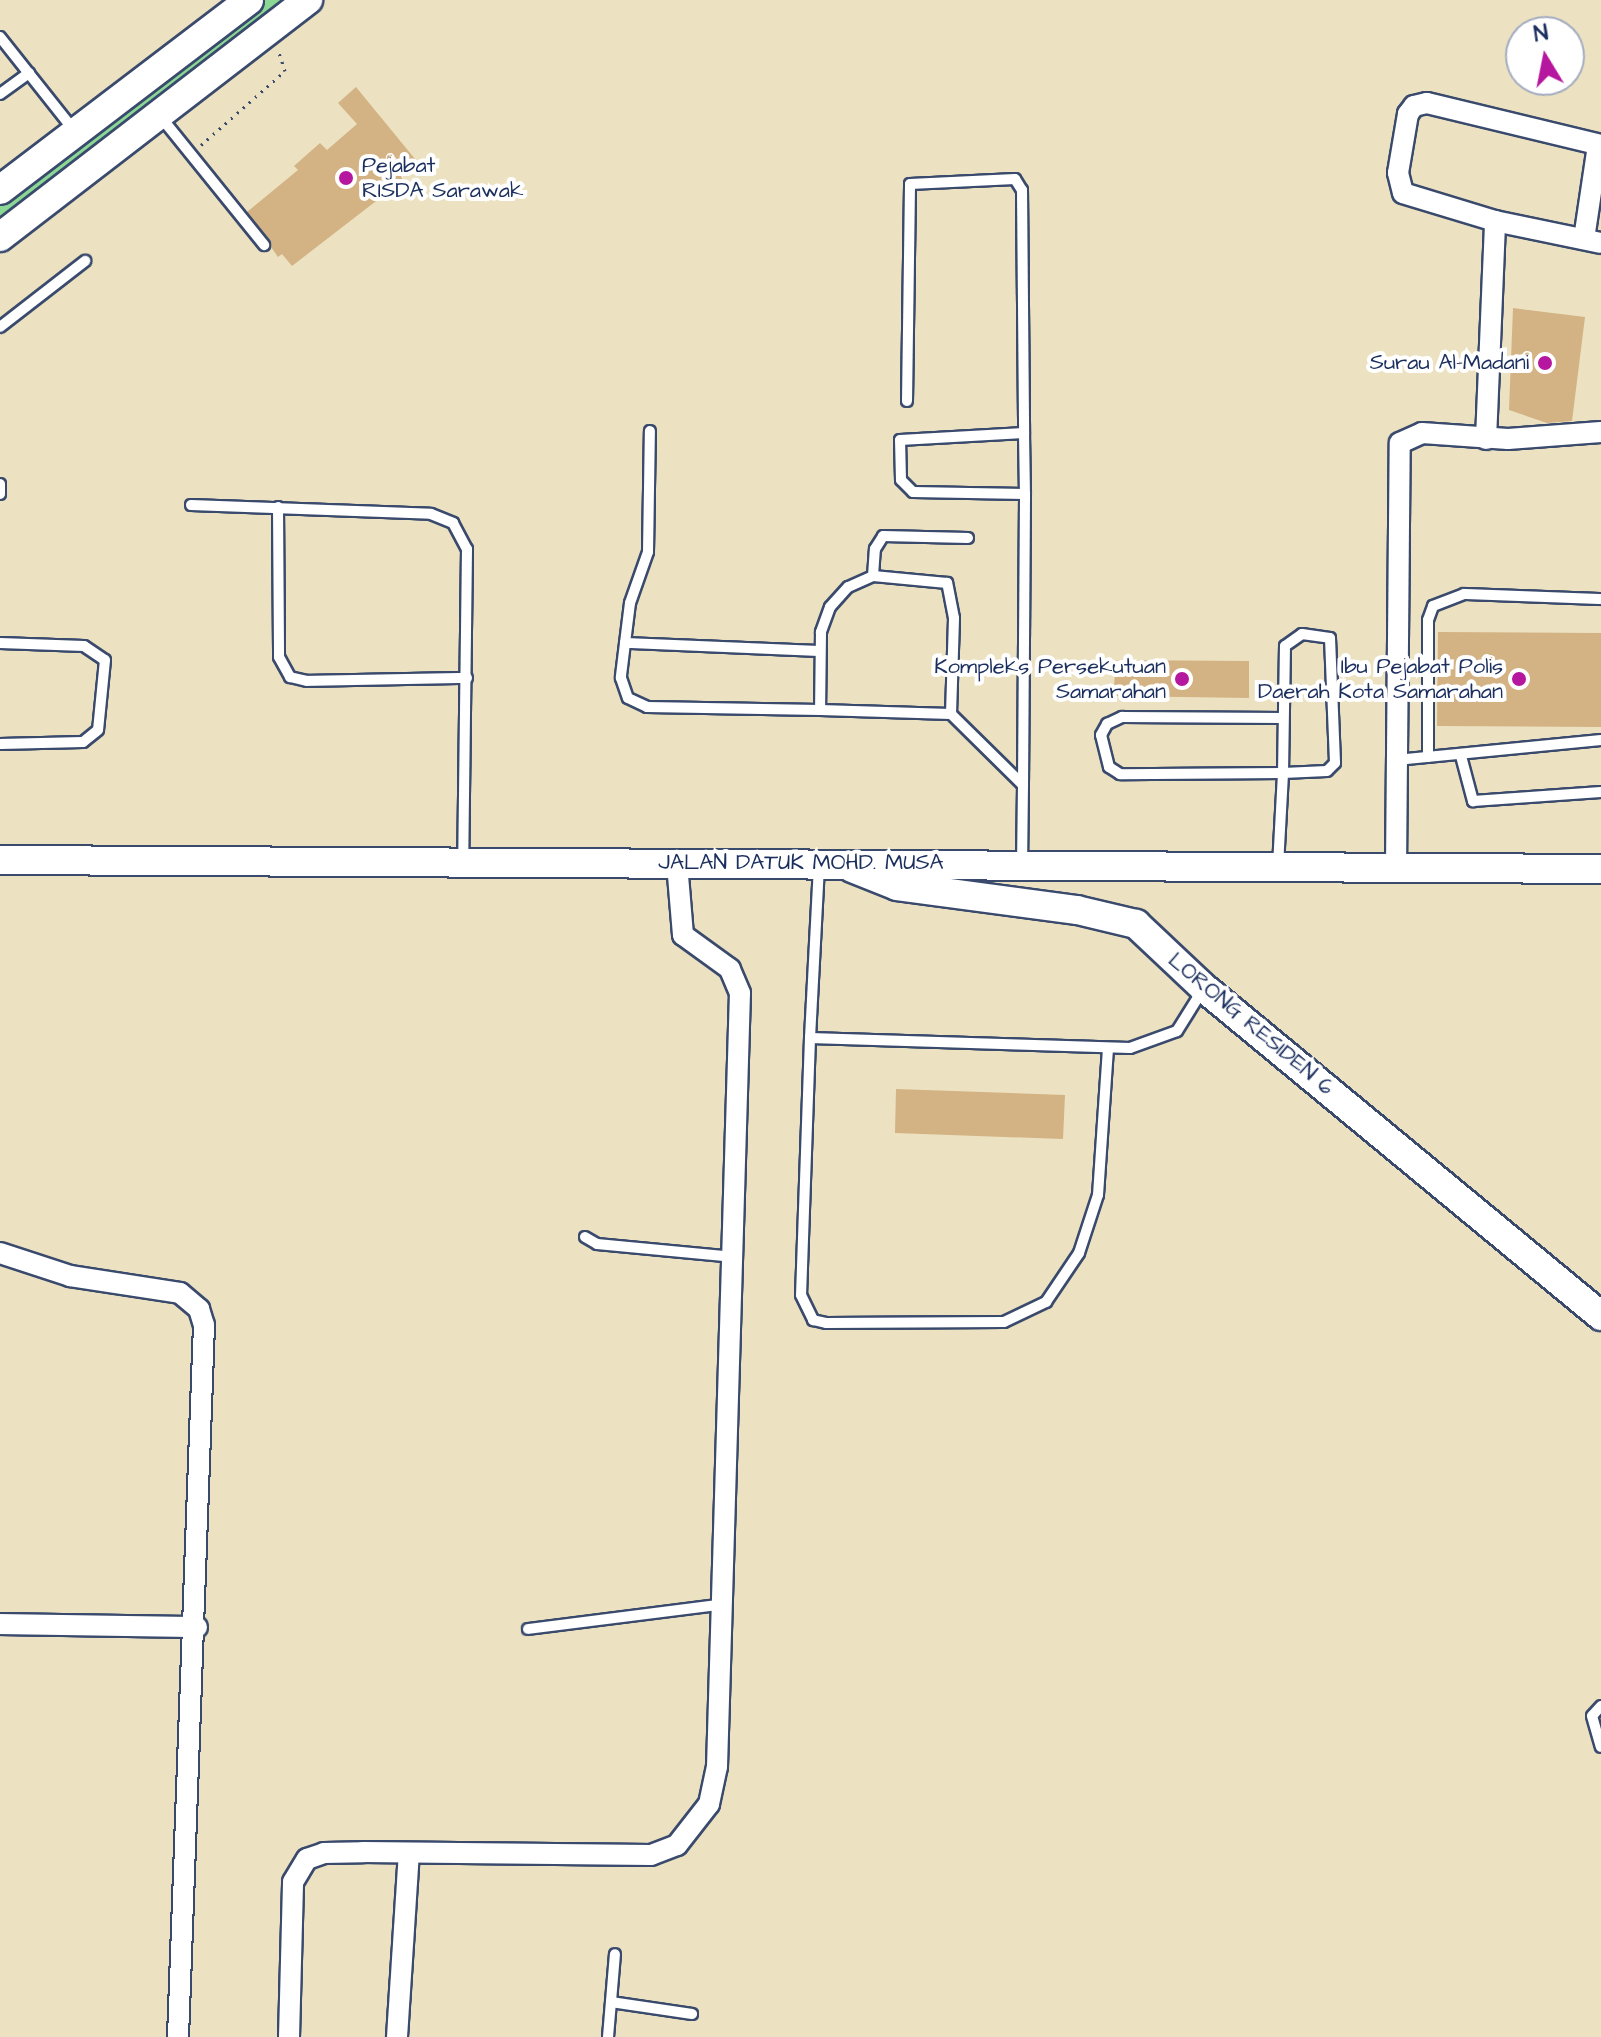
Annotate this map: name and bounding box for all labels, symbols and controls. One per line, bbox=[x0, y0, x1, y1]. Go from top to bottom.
north arrow bbox=[1505, 16, 1585, 96]
text: N bbox=[1532, 17, 1551, 50]
place label: Pejabat RISDA Sarawak bbox=[362, 152, 523, 204]
marker: Pejabat RISDA Sarawak bbox=[337, 169, 355, 187]
place label: Surau Al-Madani bbox=[1370, 350, 1529, 376]
marker: Surau Al-Madani bbox=[1536, 354, 1554, 372]
place label: Kompleks Persekutuan Samarahan bbox=[934, 653, 1166, 704]
place label: Ibu Pejabat Polis Daerah Kota Samarahan bbox=[1258, 653, 1503, 704]
marker: Kompleks Persekutuan Samarahan bbox=[1173, 670, 1191, 688]
marker: Ibu Pejabat Polis Daerah Kota Samarahan bbox=[1510, 670, 1528, 688]
street label: JALAN DATUK MOHD. MUSA bbox=[658, 850, 944, 876]
street label: LORONG RESIDEN 6 bbox=[1163, 947, 1339, 1101]

